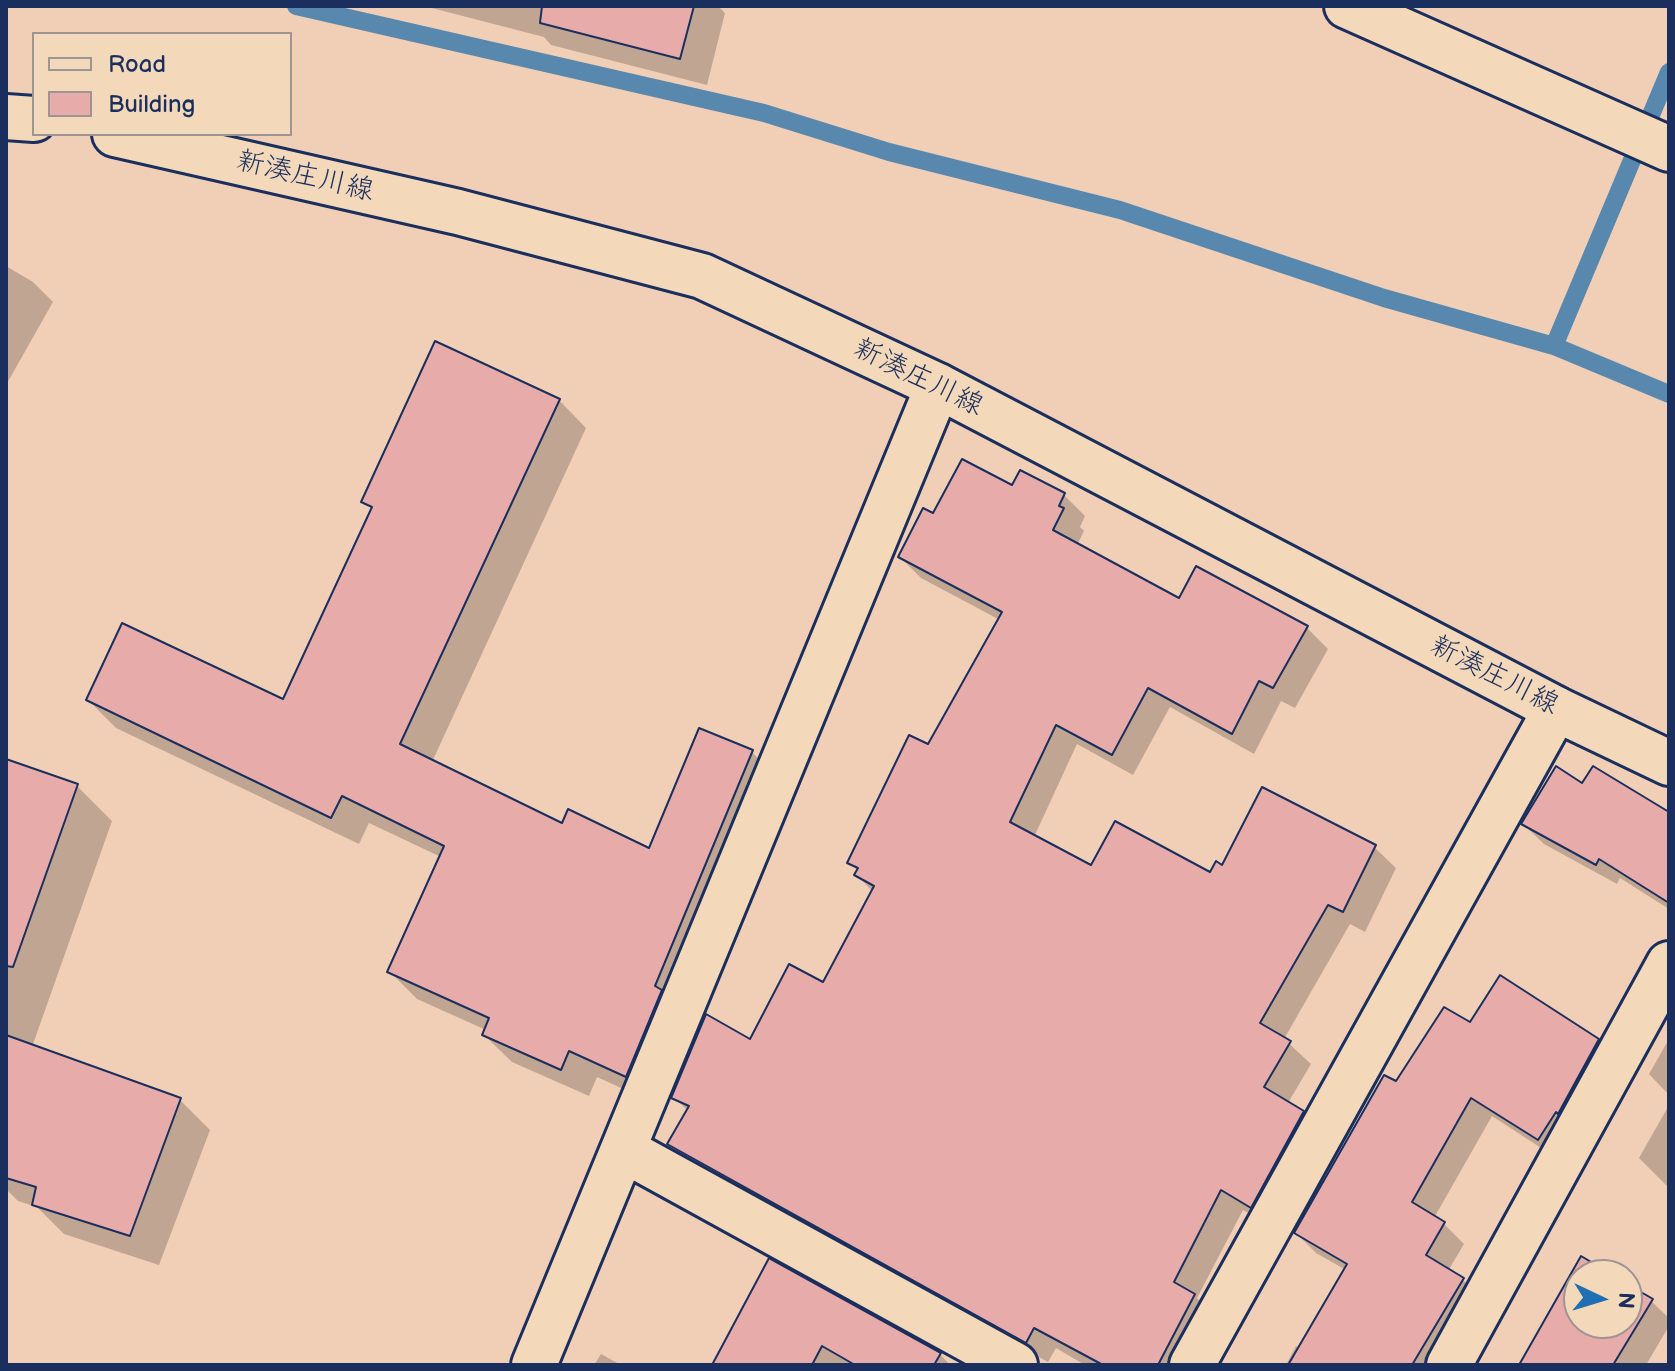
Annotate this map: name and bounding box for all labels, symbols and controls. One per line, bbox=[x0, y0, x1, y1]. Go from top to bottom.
legend bbox=[32, 32, 292, 136]
text: Road bbox=[108, 50, 166, 79]
text: Building bbox=[108, 90, 195, 119]
street label: 新湊庄川線 bbox=[233, 145, 377, 209]
street label: 新湊庄川線 bbox=[848, 332, 988, 424]
street label: 新湊庄川線 bbox=[1424, 629, 1564, 723]
north arrow bbox=[1563, 1259, 1643, 1339]
text: N bbox=[1611, 1291, 1639, 1310]

